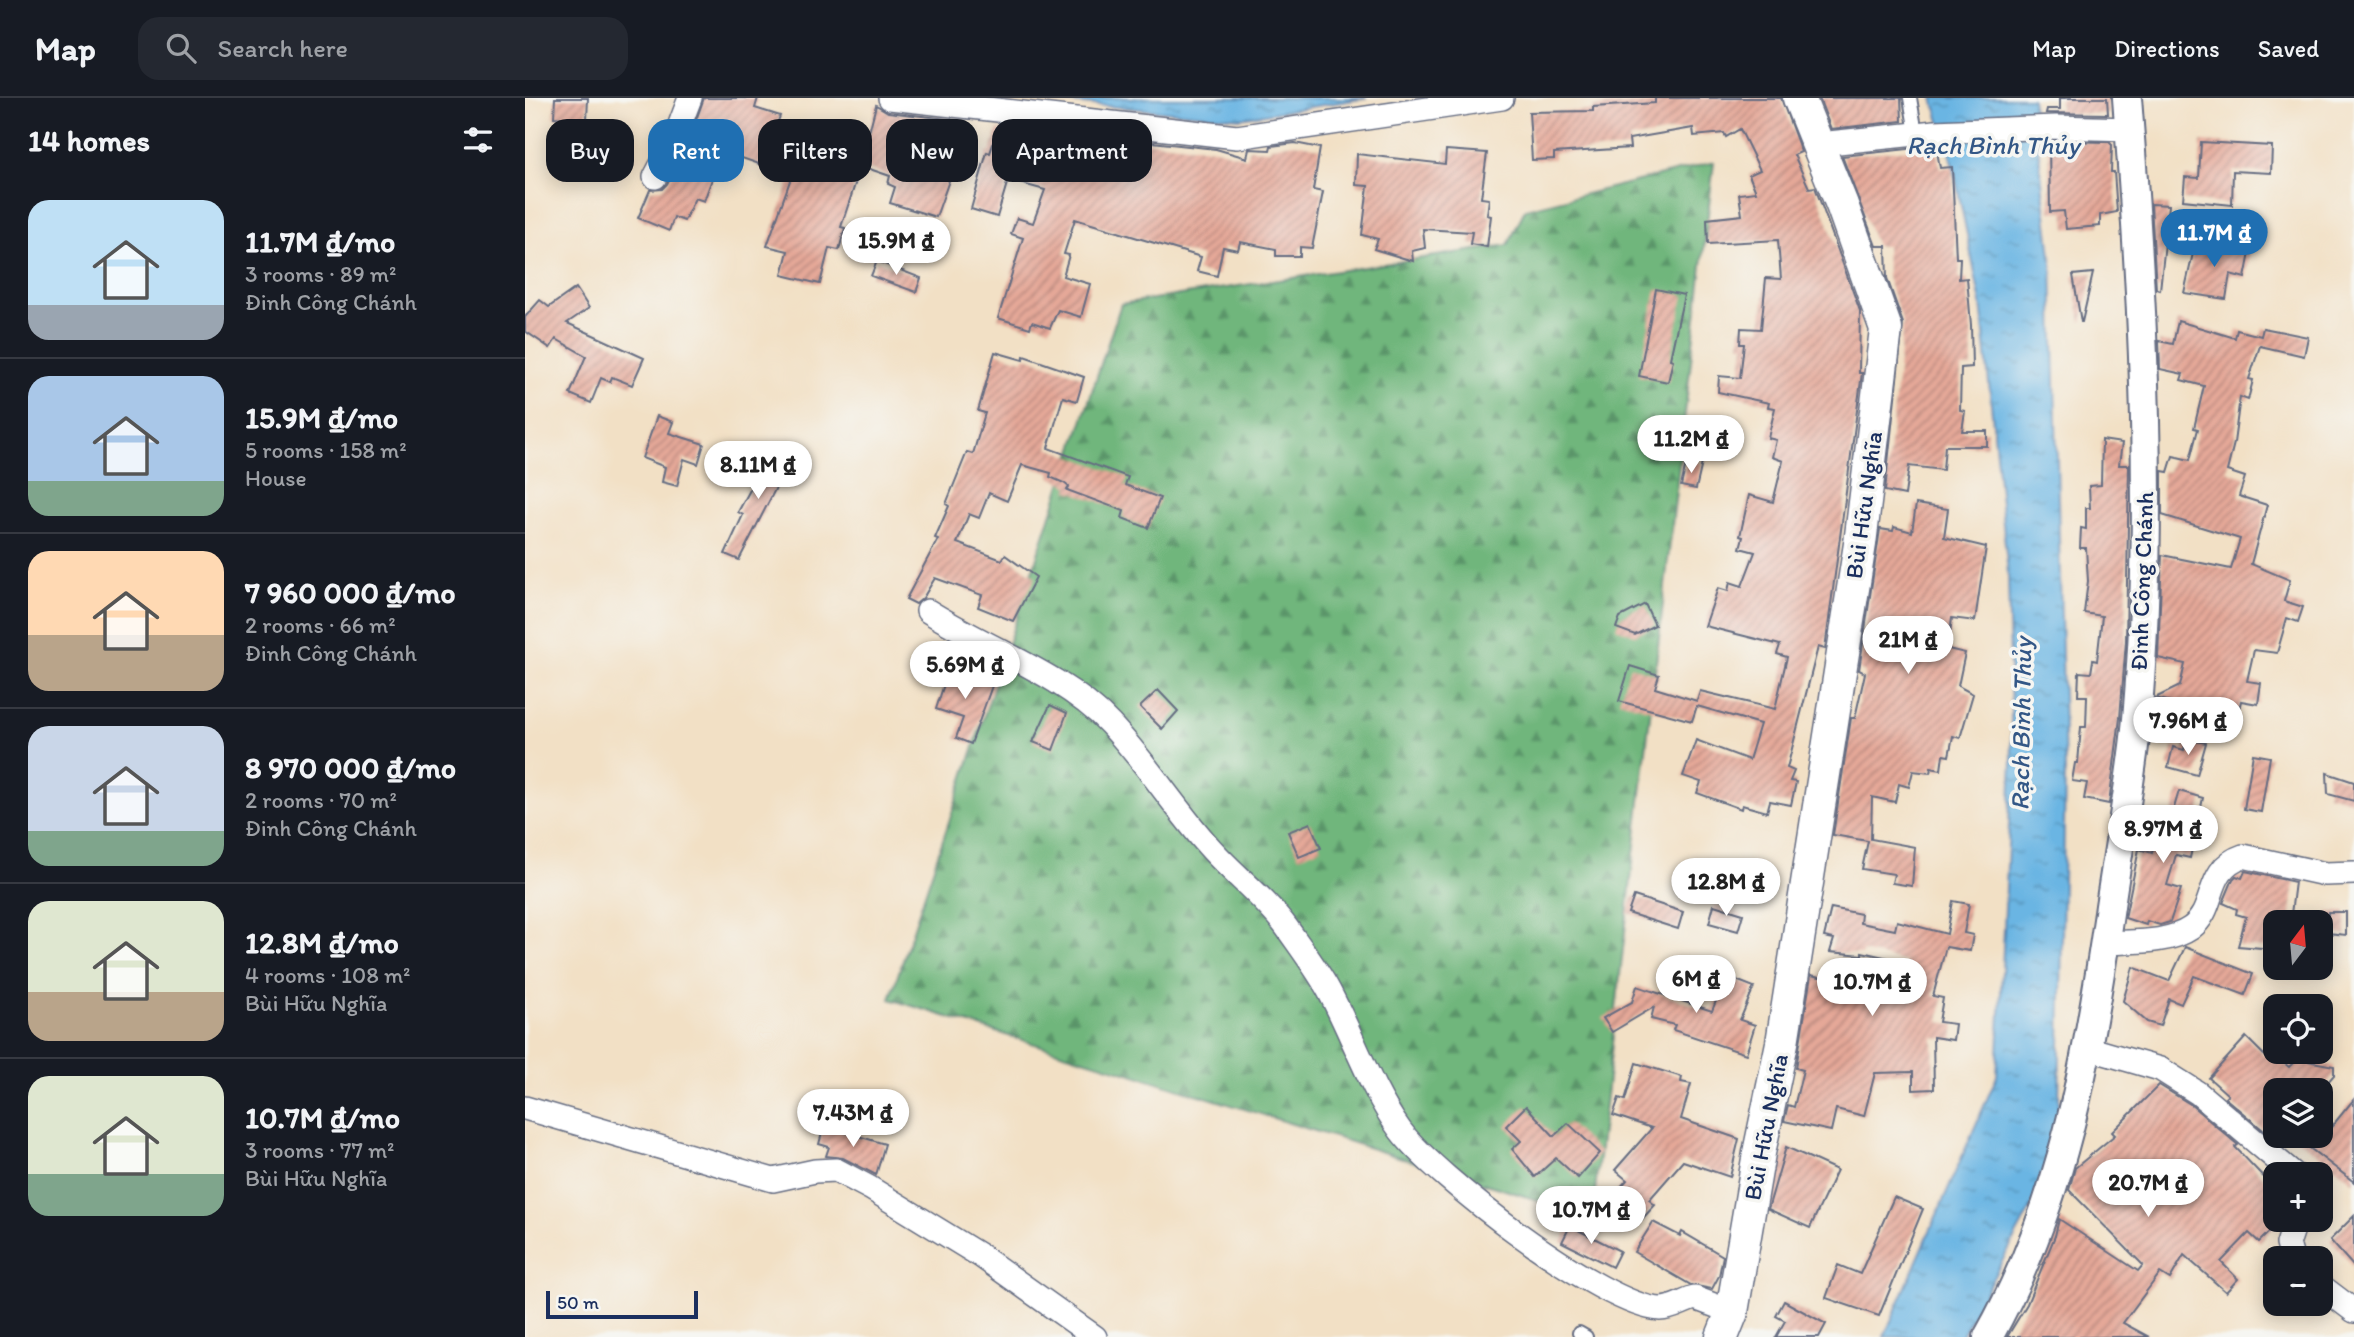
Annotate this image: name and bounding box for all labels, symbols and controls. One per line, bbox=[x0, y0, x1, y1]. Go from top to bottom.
search box bbox=[138, 17, 628, 80]
text: Map bbox=[35, 29, 96, 68]
icon: search bbox=[162, 29, 200, 67]
text: Search here bbox=[218, 32, 348, 64]
text: Map bbox=[2032, 34, 2076, 63]
text: Directions bbox=[2114, 34, 2220, 63]
text: Saved bbox=[2258, 34, 2319, 63]
chip: Buy bbox=[546, 119, 634, 182]
chip: Rent bbox=[648, 119, 744, 182]
chip: Filters bbox=[758, 119, 872, 182]
chip: New bbox=[886, 119, 978, 182]
chip: Apartment bbox=[992, 119, 1152, 182]
icon: filters bbox=[459, 121, 497, 159]
text: 14 homes bbox=[28, 122, 150, 159]
water label: Rạch Bình Thủy bbox=[1906, 129, 2082, 161]
pin: 11.7M ₫ bbox=[2149, 209, 2279, 269]
pin: 15.9M ₫ bbox=[831, 218, 961, 277]
text: 11.7M ₫ bbox=[2177, 218, 2251, 246]
text: 11.7M ₫/mo bbox=[245, 223, 395, 260]
text: 15.9M ₫ bbox=[858, 226, 934, 254]
icon: home bbox=[84, 228, 168, 312]
text: 3 rooms · 89 m² bbox=[245, 260, 396, 288]
text: Đinh Công Chánh bbox=[245, 288, 417, 316]
text: 15.9M ₫/mo bbox=[245, 399, 398, 436]
icon: home bbox=[84, 404, 168, 488]
pin: 11.2M ₫ bbox=[1626, 416, 1756, 475]
text: 11.2M ₫ bbox=[1653, 424, 1729, 452]
street label: Bùi Hữu Nghĩa bbox=[1839, 429, 1888, 580]
text: 5 rooms · 158 m² bbox=[245, 436, 407, 464]
pin: 8.11M ₫ bbox=[693, 442, 823, 501]
text: 8.11M ₫ bbox=[720, 450, 796, 478]
text: House bbox=[245, 464, 307, 492]
street label: Đinh Công Chánh bbox=[2124, 491, 2159, 671]
text: 7 960 000 ₫/mo bbox=[245, 574, 456, 611]
icon: home bbox=[84, 579, 168, 663]
text: 2 rooms · 66 m² bbox=[245, 611, 396, 639]
pin: 21M ₫ bbox=[1859, 616, 1957, 676]
text: 21M ₫ bbox=[1878, 625, 1938, 653]
water label: Rạch Bình Thủy bbox=[2003, 634, 2039, 811]
text: Đinh Công Chánh bbox=[245, 639, 417, 667]
pin: 5.69M ₫ bbox=[900, 642, 1030, 701]
text: 5.69M ₫ bbox=[926, 650, 1004, 678]
pin: 7.96M ₫ bbox=[2123, 698, 2253, 757]
text: 7.96M ₫ bbox=[2149, 706, 2227, 734]
text: 8 970 000 ₫/mo bbox=[245, 749, 456, 786]
icon: home bbox=[84, 754, 168, 838]
text: 2 rooms · 70 m² bbox=[245, 786, 397, 814]
pin: 8.97M ₫ bbox=[2098, 806, 2228, 865]
text: Đinh Công Chánh bbox=[245, 814, 417, 842]
text: 8.97M ₫ bbox=[2124, 814, 2202, 842]
pin: 12.8M ₫ bbox=[1661, 858, 1791, 918]
text: 12.8M ₫ bbox=[1687, 867, 1765, 895]
north arrow bbox=[2263, 910, 2333, 980]
map controls bbox=[2263, 910, 2333, 1316]
text: 12.8M ₫/mo bbox=[245, 924, 399, 961]
icon: home bbox=[84, 929, 168, 1013]
pin: 6M ₫ bbox=[1655, 956, 1737, 1015]
pin: 10.7M ₫ bbox=[1807, 958, 1937, 1018]
text: 4 rooms · 108 m² bbox=[245, 961, 410, 989]
text: 6M ₫ bbox=[1672, 964, 1720, 992]
text: 10.7M ₫ bbox=[1833, 967, 1911, 995]
text: Bùi Hữu Nghĩa bbox=[245, 989, 387, 1017]
button: locate bbox=[2263, 994, 2333, 1064]
street label: Bùi Hữu Nghĩa bbox=[1737, 1051, 1794, 1203]
button: layers bbox=[2263, 1078, 2333, 1148]
pin: 7.43M ₫ bbox=[788, 1090, 918, 1149]
text: 7.43M ₫ bbox=[813, 1098, 893, 1126]
text: 10.7M ₫/mo bbox=[245, 1099, 400, 1136]
icon: home bbox=[84, 1104, 168, 1188]
text: 3 rooms · 77 m² bbox=[245, 1136, 395, 1164]
pin: 20.7M ₫ bbox=[2083, 1160, 2213, 1219]
button: + bbox=[2263, 1162, 2333, 1232]
text: Bùi Hữu Nghĩa bbox=[245, 1164, 387, 1192]
text: 20.7M ₫ bbox=[2108, 1168, 2188, 1196]
pin: 10.7M ₫ bbox=[1526, 1186, 1656, 1246]
text: 10.7M ₫ bbox=[1552, 1195, 1630, 1223]
button: − bbox=[2263, 1246, 2333, 1316]
scale bar bbox=[546, 1288, 698, 1320]
text: 50 m bbox=[557, 1291, 599, 1314]

